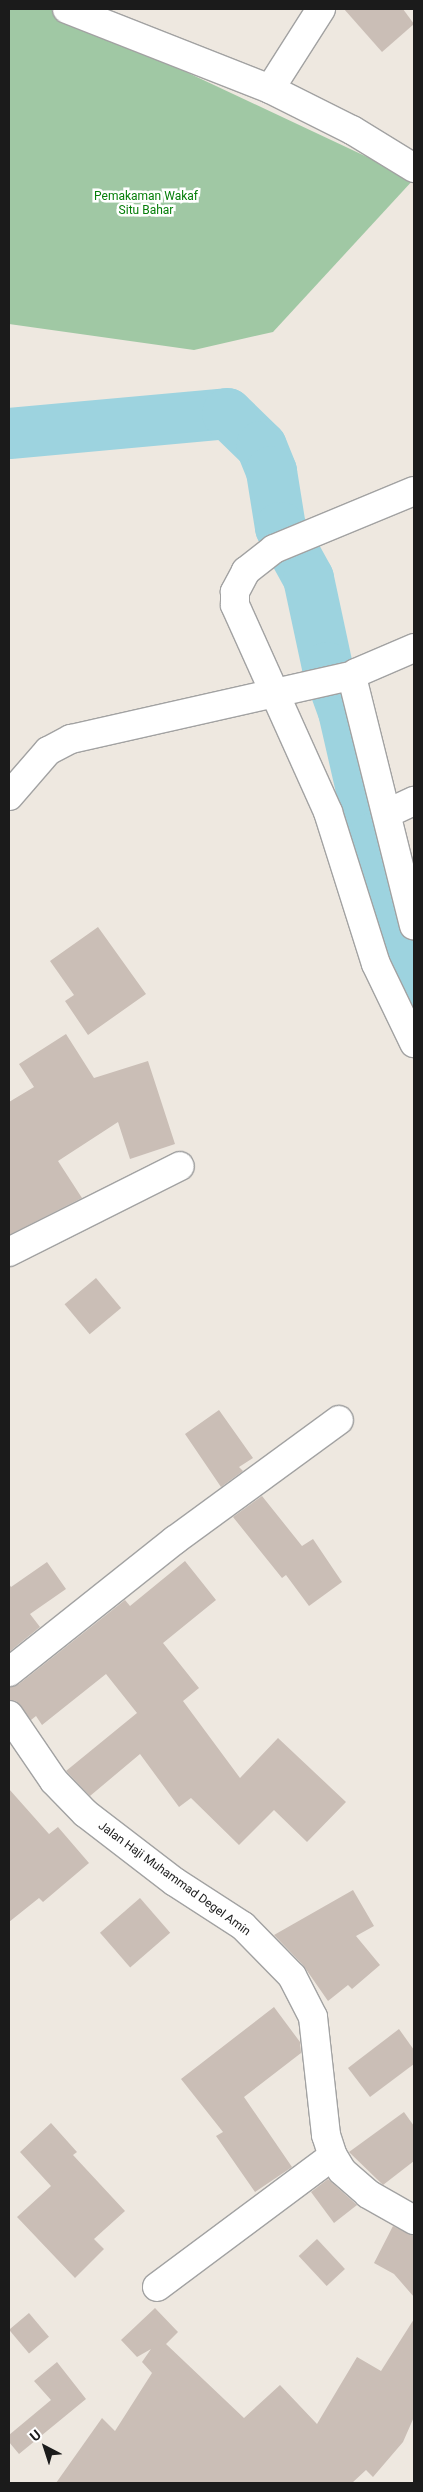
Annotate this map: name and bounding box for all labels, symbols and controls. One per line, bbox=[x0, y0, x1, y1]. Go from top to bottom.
park label: Pemakaman Wakaf Situ Bahar bbox=[94, 190, 198, 218]
street label: Jalan Haji Muhammad Degel Amin bbox=[95, 1819, 253, 1939]
north arrow bbox=[20, 2422, 70, 2472]
text: U bbox=[27, 2426, 44, 2445]

